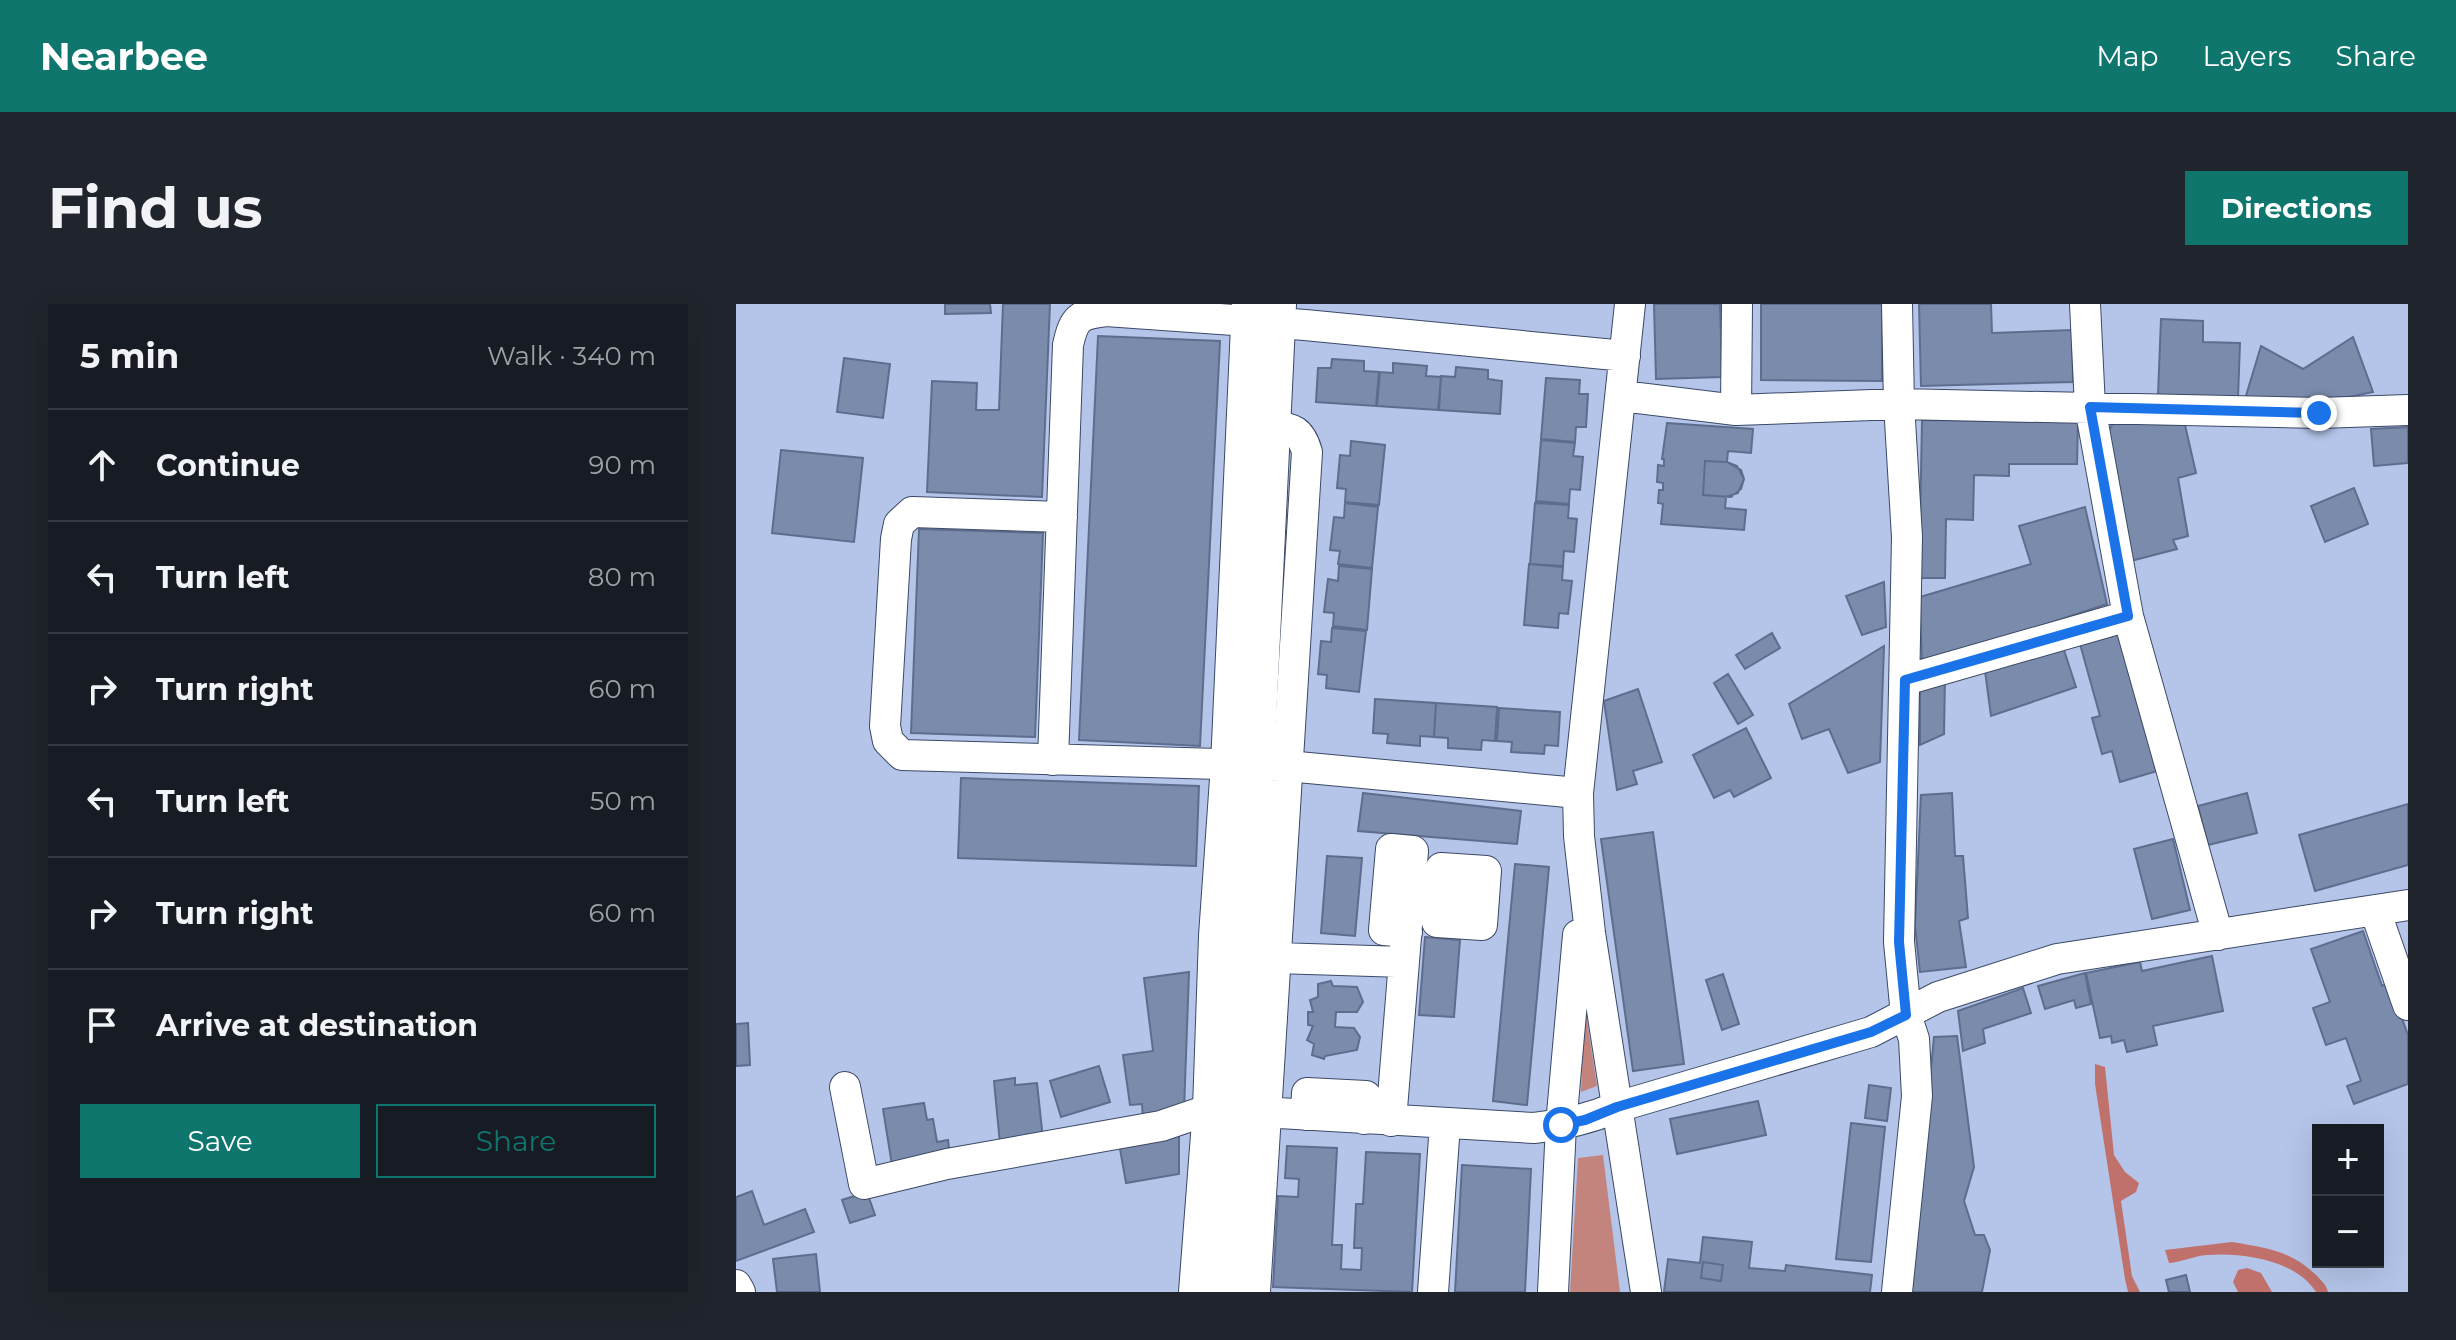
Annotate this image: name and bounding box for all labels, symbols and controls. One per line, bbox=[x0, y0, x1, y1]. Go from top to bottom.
text: Nearbee bbox=[40, 33, 208, 80]
text: Map bbox=[2096, 39, 2159, 73]
text: Layers bbox=[2203, 39, 2292, 73]
text: Share bbox=[2336, 39, 2416, 73]
button: Directions bbox=[2185, 171, 2408, 245]
text: Find us bbox=[48, 174, 262, 242]
text: 5 min bbox=[80, 335, 179, 377]
text: Walk · 340 m bbox=[487, 340, 656, 372]
route end bbox=[2301, 395, 2337, 431]
icon: ahead bbox=[80, 443, 124, 487]
text: Continue bbox=[156, 447, 300, 484]
text: 90 m bbox=[589, 449, 656, 481]
icon: left bbox=[80, 555, 124, 599]
text: Turn left bbox=[156, 559, 289, 596]
text: 80 m bbox=[588, 561, 656, 593]
icon: right bbox=[80, 667, 124, 711]
text: Turn right bbox=[156, 671, 313, 708]
text: 60 m bbox=[589, 673, 656, 705]
icon: left bbox=[80, 779, 124, 823]
text: Turn left bbox=[156, 783, 289, 820]
text: 50 m bbox=[590, 785, 656, 817]
icon: right bbox=[80, 891, 124, 935]
text: Turn right bbox=[156, 895, 313, 932]
text: 60 m bbox=[589, 897, 656, 929]
icon: arrive bbox=[80, 1003, 124, 1047]
text: Arrive at destination bbox=[156, 1007, 478, 1044]
button: Save bbox=[80, 1104, 360, 1178]
button: Share bbox=[376, 1104, 656, 1178]
route start bbox=[1543, 1107, 1579, 1143]
map controls bbox=[2312, 1124, 2384, 1268]
button: + bbox=[2312, 1124, 2384, 1196]
button: − bbox=[2312, 1196, 2384, 1268]

